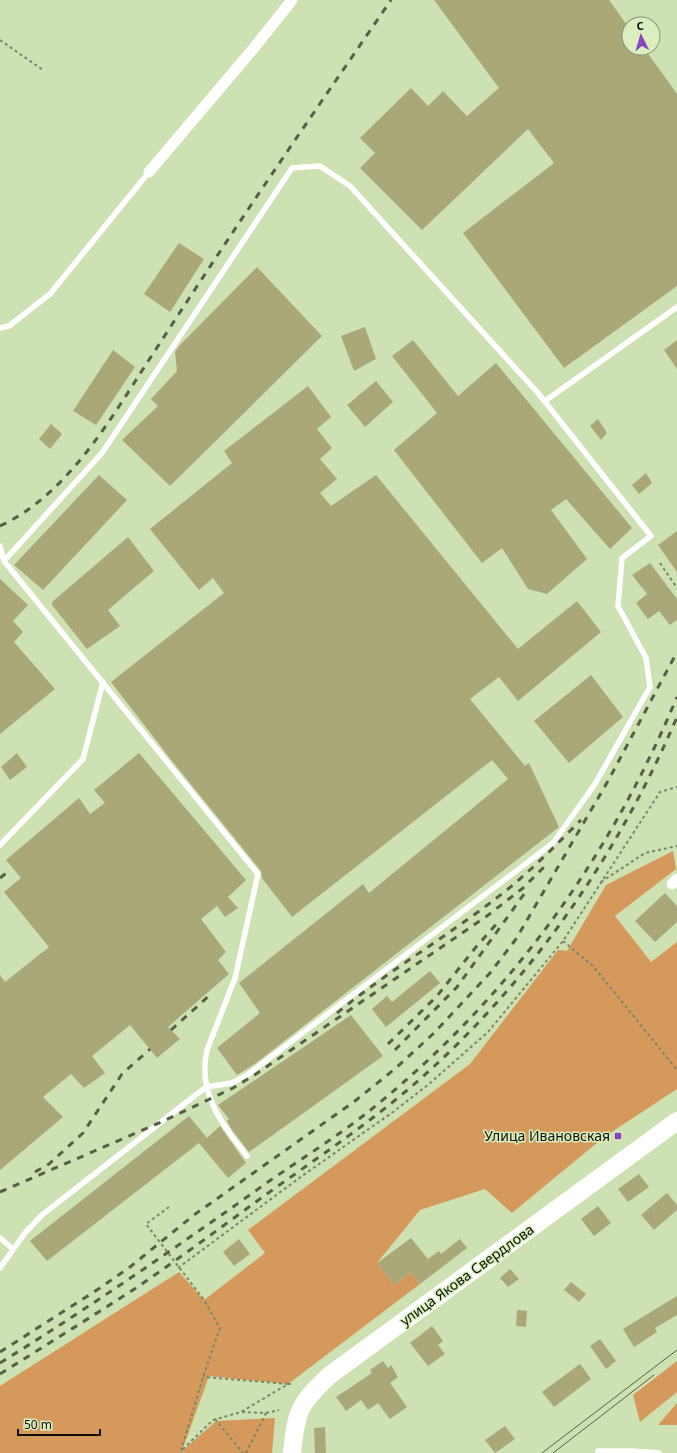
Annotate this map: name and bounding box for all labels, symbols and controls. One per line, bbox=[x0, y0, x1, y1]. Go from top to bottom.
north arrow bbox=[621, 16, 661, 56]
text: С bbox=[636, 18, 644, 33]
place label: Улица Ивановская bbox=[484, 1126, 610, 1145]
marker: Улица Ивановская bbox=[613, 1131, 623, 1141]
street label: улица Якова Свердлова bbox=[396, 1220, 537, 1330]
scale bar bbox=[18, 1411, 100, 1437]
text: 50 m bbox=[24, 1416, 52, 1433]

